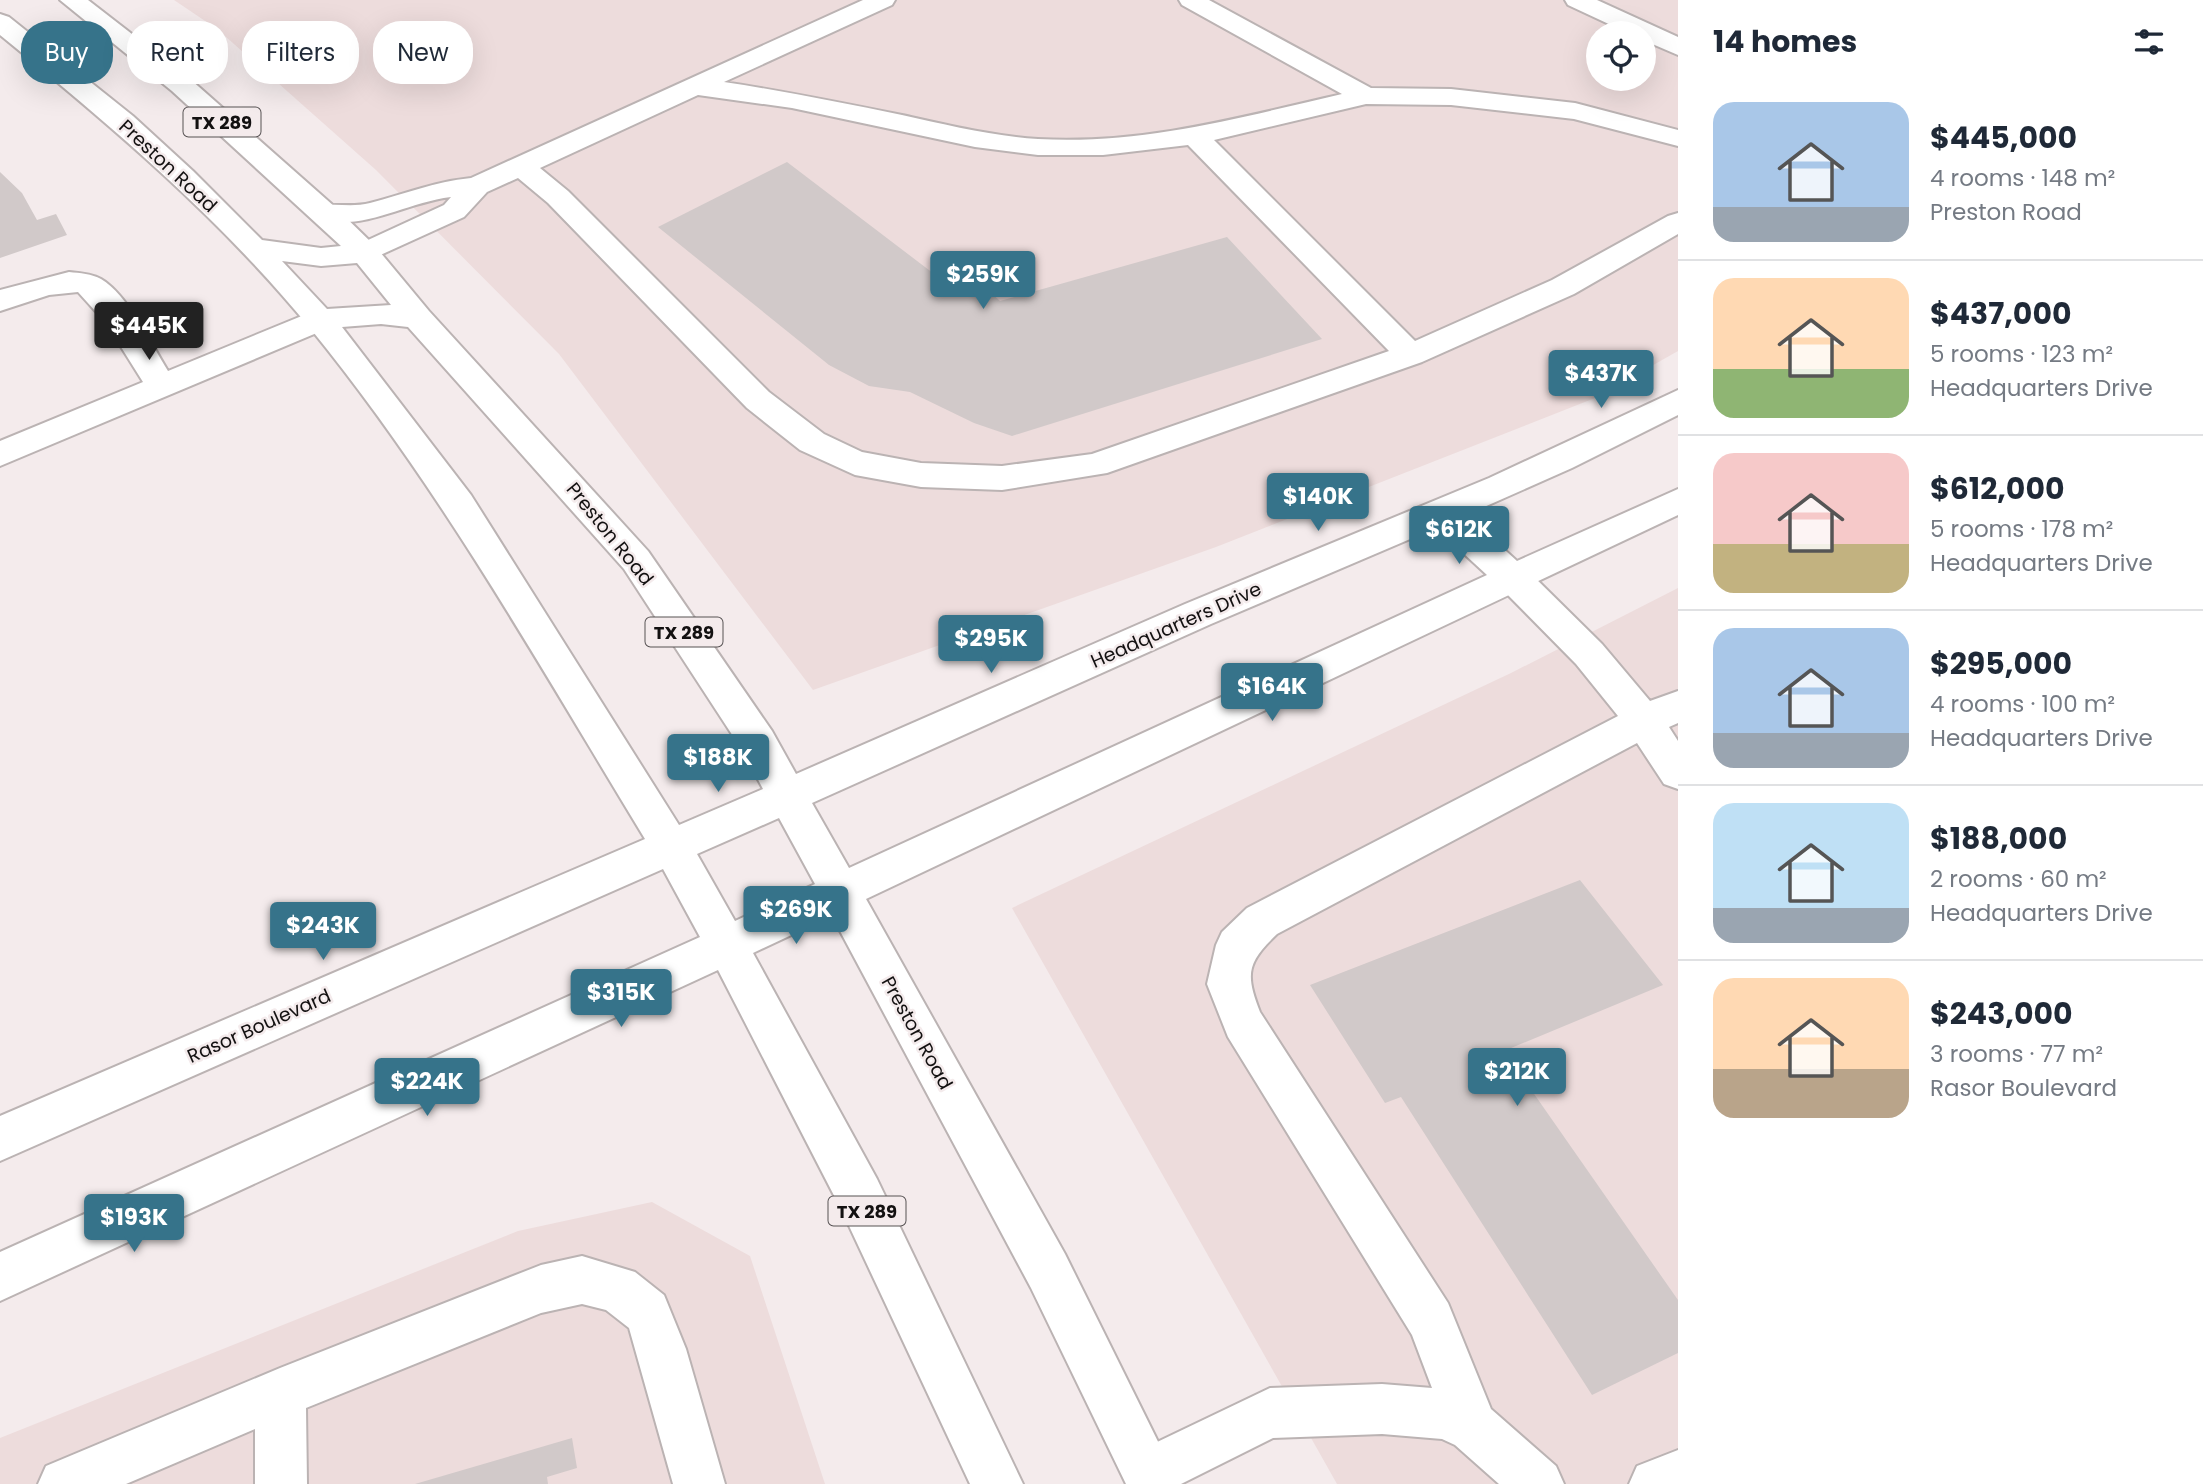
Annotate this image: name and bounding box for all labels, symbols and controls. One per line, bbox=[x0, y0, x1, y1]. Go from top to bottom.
text: 14 homes bbox=[1713, 20, 1857, 63]
chip: Buy bbox=[21, 21, 113, 84]
chip: Rent bbox=[127, 21, 228, 84]
chip: Filters bbox=[242, 21, 359, 84]
chip: New bbox=[373, 21, 473, 84]
map controls bbox=[1586, 21, 1656, 91]
button: locate bbox=[1586, 21, 1656, 91]
icon: filters bbox=[2130, 23, 2168, 61]
road number: TX 289 bbox=[184, 107, 260, 136]
street label: Preston Road bbox=[113, 113, 223, 219]
text: $445,000 bbox=[1930, 116, 2077, 159]
icon: home bbox=[1769, 130, 1853, 214]
text: 4 rooms · 148 m² bbox=[1930, 162, 2115, 194]
text: Preston Road bbox=[1930, 196, 2082, 228]
pin: $259K bbox=[934, 252, 1032, 311]
text: $259K bbox=[946, 258, 1020, 290]
text: $437,000 bbox=[1930, 292, 2072, 335]
pin: $445K bbox=[100, 302, 198, 362]
icon: home bbox=[1769, 306, 1853, 390]
text: $445K bbox=[110, 309, 188, 341]
text: 5 rooms · 123 m² bbox=[1930, 338, 2113, 370]
pin: $437K bbox=[1552, 350, 1650, 410]
text: $437K bbox=[1565, 357, 1637, 389]
text: Headquarters Drive bbox=[1930, 372, 2153, 404]
text: $612,000 bbox=[1930, 467, 2065, 510]
pin: $140K bbox=[1269, 474, 1367, 533]
street label: Preston Road bbox=[560, 477, 660, 591]
text: $140K bbox=[1283, 480, 1353, 512]
icon: home bbox=[1769, 481, 1853, 565]
pin: $612K bbox=[1410, 506, 1508, 566]
text: $612K bbox=[1425, 513, 1493, 545]
text: 5 rooms · 178 m² bbox=[1930, 513, 2113, 545]
text: Headquarters Drive bbox=[1930, 547, 2153, 579]
street label: Headquarters Drive bbox=[1086, 575, 1266, 675]
pin: $295K bbox=[942, 616, 1040, 675]
road number: TX 289 bbox=[646, 618, 722, 646]
text: $295K bbox=[954, 622, 1028, 654]
text: $295,000 bbox=[1930, 642, 2072, 685]
icon: home bbox=[1769, 656, 1853, 740]
pin: $164K bbox=[1223, 664, 1321, 723]
text: $164K bbox=[1237, 670, 1307, 702]
text: 4 rooms · 100 m² bbox=[1930, 688, 2115, 720]
text: Headquarters Drive bbox=[1930, 722, 2153, 754]
pin: $188K bbox=[669, 734, 767, 794]
text: $188K bbox=[683, 741, 753, 773]
text: $188,000 bbox=[1930, 817, 2067, 860]
icon: home bbox=[1769, 831, 1853, 915]
text: 2 rooms · 60 m² bbox=[1930, 863, 2107, 895]
pin: $269K bbox=[747, 886, 845, 946]
text: $269K bbox=[759, 893, 833, 925]
text: Headquarters Drive bbox=[1930, 897, 2153, 929]
pin: $243K bbox=[274, 902, 372, 962]
text: $243K bbox=[286, 909, 360, 941]
pin: $315K bbox=[572, 970, 670, 1029]
street label: Preston Road bbox=[875, 972, 959, 1094]
text: $315K bbox=[587, 976, 655, 1008]
street label: Rasor Boulevard bbox=[183, 982, 335, 1070]
text: $243,000 bbox=[1930, 992, 2073, 1035]
icon: home bbox=[1769, 1006, 1853, 1090]
text: 3 rooms · 77 m² bbox=[1930, 1038, 2103, 1070]
pin: $212K bbox=[1468, 1048, 1566, 1108]
text: $212K bbox=[1484, 1055, 1550, 1087]
pin: $224K bbox=[378, 1058, 476, 1118]
text: $224K bbox=[390, 1065, 464, 1097]
text: Rasor Boulevard bbox=[1930, 1072, 2117, 1104]
pin: $193K bbox=[85, 1194, 183, 1254]
road number: TX 289 bbox=[828, 1196, 906, 1226]
text: $193K bbox=[100, 1201, 168, 1233]

